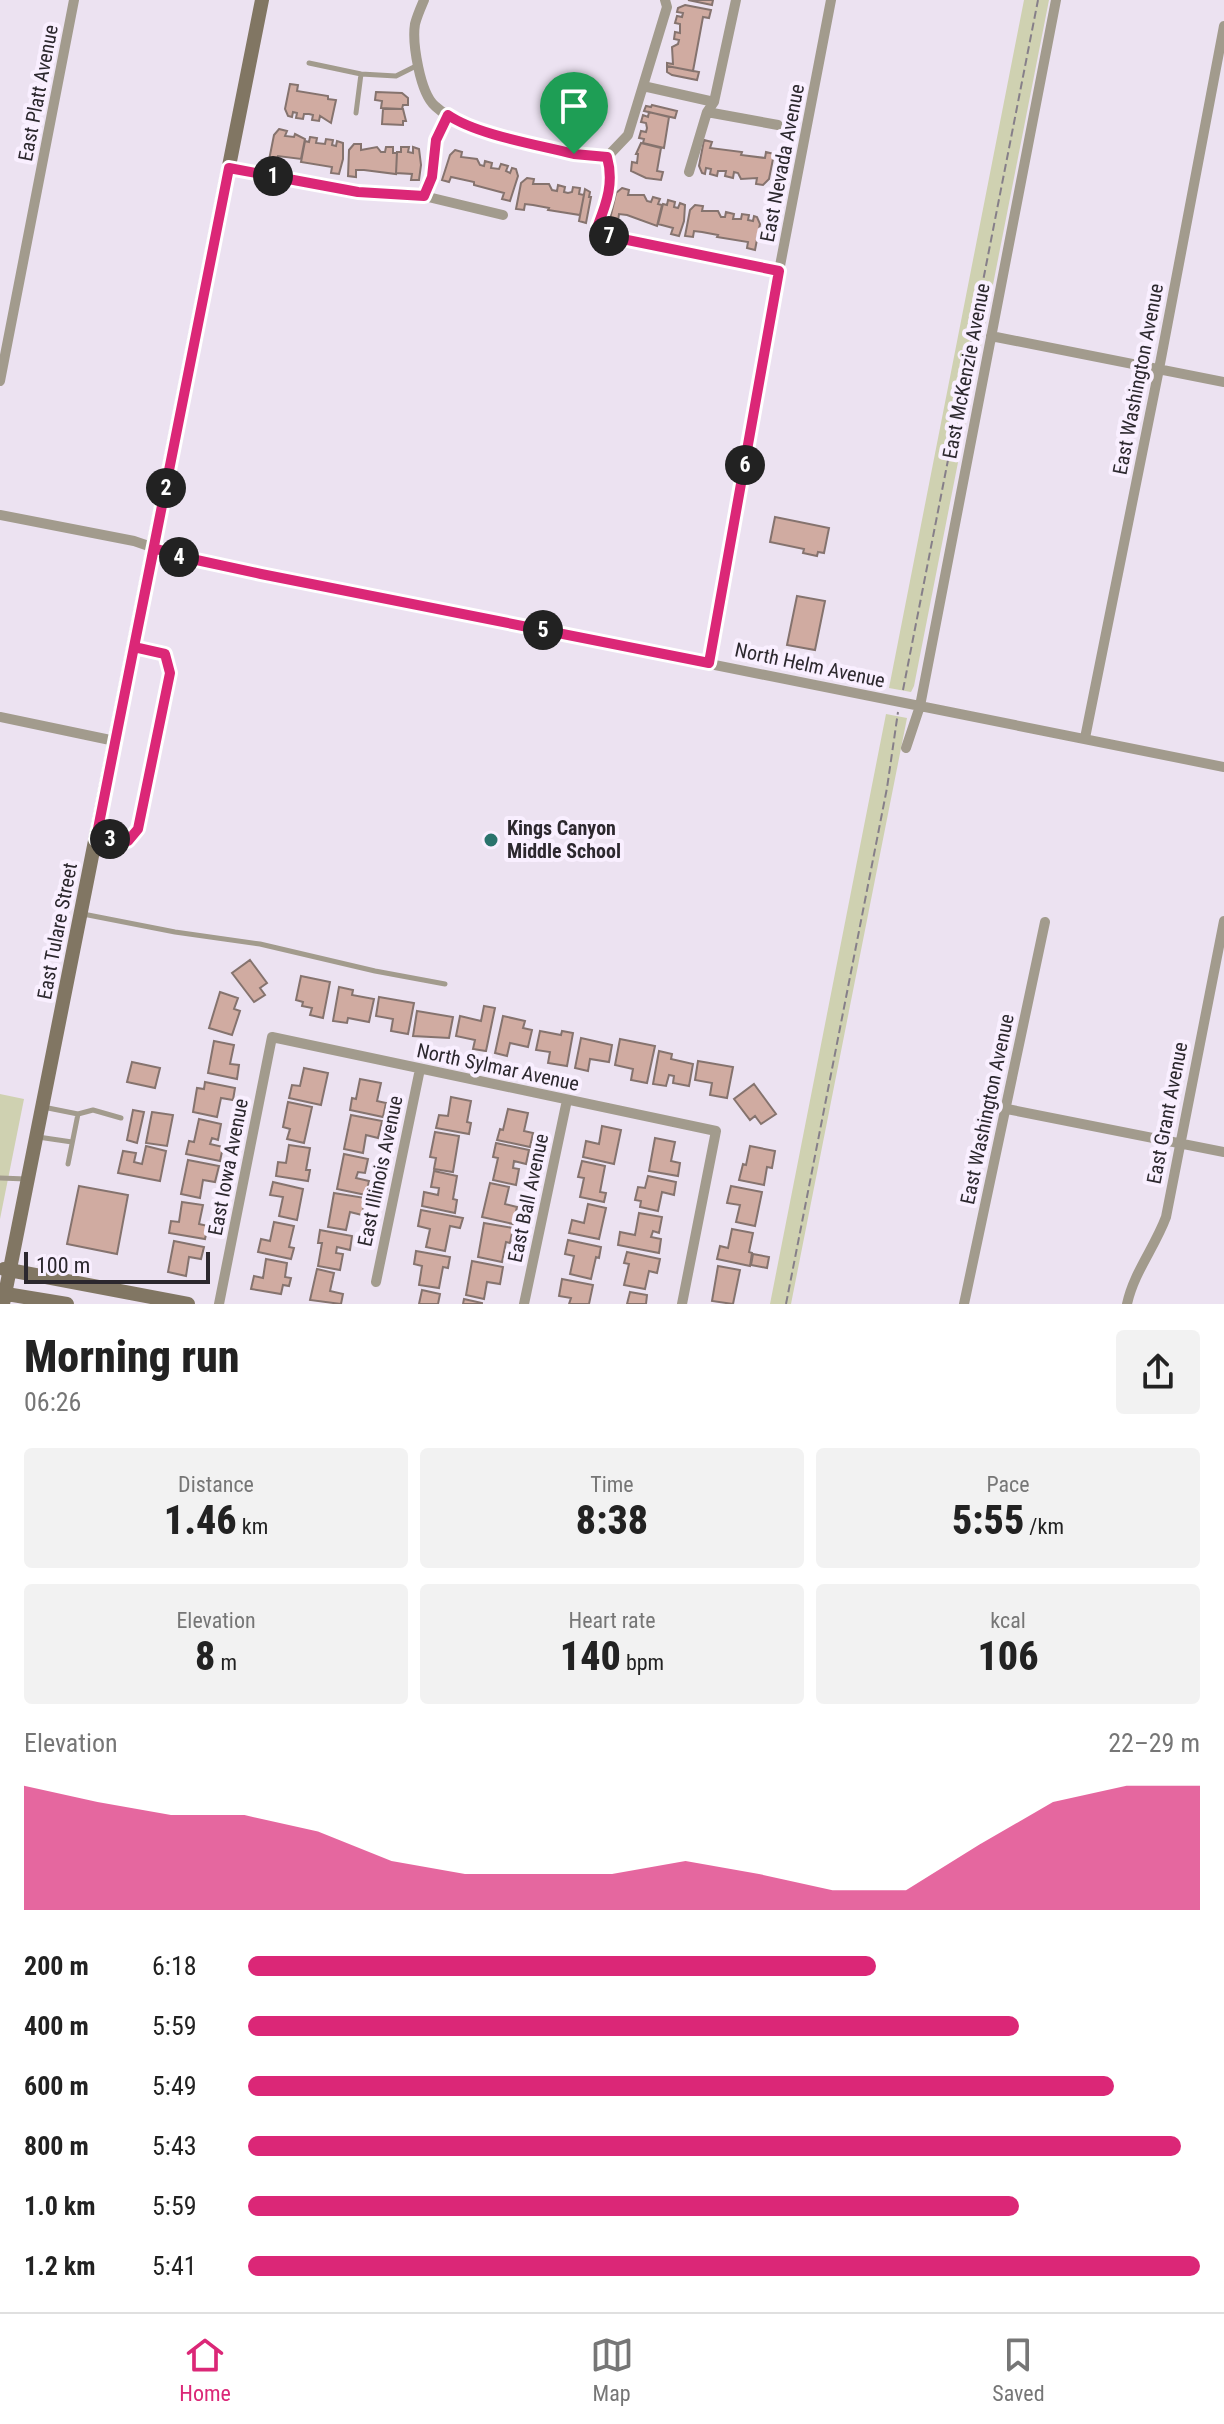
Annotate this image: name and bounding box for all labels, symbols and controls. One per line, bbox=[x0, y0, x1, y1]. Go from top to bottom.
street label: East Platt Avenue bbox=[13, 23, 63, 163]
pin bbox=[540, 72, 608, 154]
street label: East Nevada Avenue bbox=[755, 82, 809, 244]
icon: arrive bbox=[552, 84, 596, 128]
pin: 1 bbox=[253, 156, 293, 196]
text: 1 bbox=[267, 163, 279, 188]
pin: 7 bbox=[589, 216, 629, 256]
text: 7 bbox=[603, 223, 615, 248]
street label: East McKenzie Avenue bbox=[937, 281, 995, 461]
street label: East Washington Avenue bbox=[1108, 281, 1168, 477]
pin: 6 bbox=[725, 445, 765, 485]
text: 6 bbox=[739, 452, 751, 477]
pin: 2 bbox=[146, 468, 186, 508]
text: 2 bbox=[160, 475, 172, 500]
pin: 4 bbox=[159, 537, 199, 577]
text: 4 bbox=[173, 544, 185, 569]
pin: 5 bbox=[523, 610, 563, 650]
text: 5 bbox=[537, 617, 549, 642]
street label: North Helm Avenue bbox=[733, 637, 887, 693]
place label: Kings Canyon Middle School bbox=[507, 816, 621, 863]
pin: 3 bbox=[90, 819, 130, 859]
text: 3 bbox=[104, 826, 116, 851]
marker: Kings Canyon Middle School bbox=[482, 831, 500, 849]
street label: East Tulare Street bbox=[32, 861, 82, 1001]
street label: East Washington Avenue bbox=[955, 1012, 1019, 1206]
street label: North Sylmar Avenue bbox=[415, 1038, 581, 1096]
street label: East Grant Avenue bbox=[1141, 1040, 1193, 1186]
street label: East Illinois Avenue bbox=[352, 1093, 408, 1249]
street label: East Iowa Avenue bbox=[203, 1097, 253, 1237]
street label: East Ball Avenue bbox=[503, 1131, 553, 1265]
scale bar bbox=[24, 1248, 210, 1284]
text: 100 m bbox=[36, 1253, 90, 1278]
button: share bbox=[1116, 1330, 1200, 1414]
text: Morning run bbox=[24, 1331, 240, 1383]
text: 06:26 bbox=[24, 1387, 81, 1417]
text: Distance bbox=[178, 1472, 254, 1497]
text: Time bbox=[590, 1472, 634, 1497]
text: Pace bbox=[986, 1472, 1030, 1497]
text: 1.46 bbox=[164, 1497, 237, 1544]
text: 8:38 bbox=[576, 1497, 648, 1544]
text: 5:55 bbox=[952, 1497, 1024, 1544]
text: km bbox=[237, 1514, 268, 1539]
text: /km bbox=[1024, 1514, 1064, 1539]
text: Elevation bbox=[176, 1608, 256, 1633]
text: Heart rate bbox=[569, 1608, 655, 1633]
text: kcal bbox=[990, 1608, 1026, 1633]
text: 8 bbox=[195, 1633, 215, 1680]
text: 140 bbox=[560, 1633, 621, 1680]
text: 106 bbox=[978, 1633, 1039, 1680]
text: m bbox=[215, 1650, 237, 1675]
text: bpm bbox=[621, 1650, 664, 1675]
text: Elevation bbox=[24, 1728, 118, 1758]
text: 22–29 m bbox=[1108, 1728, 1200, 1758]
text: 200 m bbox=[24, 1951, 89, 1981]
text: 6:18 bbox=[152, 1951, 197, 1981]
text: 400 m bbox=[24, 2011, 89, 2041]
text: 5:59 bbox=[152, 2011, 197, 2041]
text: 600 m bbox=[24, 2071, 89, 2101]
text: 5:49 bbox=[152, 2071, 197, 2101]
text: 800 m bbox=[24, 2131, 89, 2161]
text: 5:43 bbox=[152, 2131, 197, 2161]
text: 1.0 km bbox=[24, 2191, 96, 2221]
text: 5:59 bbox=[152, 2191, 197, 2221]
text: 1.2 km bbox=[24, 2251, 96, 2281]
text: 5:41 bbox=[152, 2251, 197, 2281]
tab: Home bbox=[179, 2333, 231, 2406]
tab: Map bbox=[590, 2333, 634, 2406]
tab: Saved bbox=[992, 2333, 1045, 2406]

